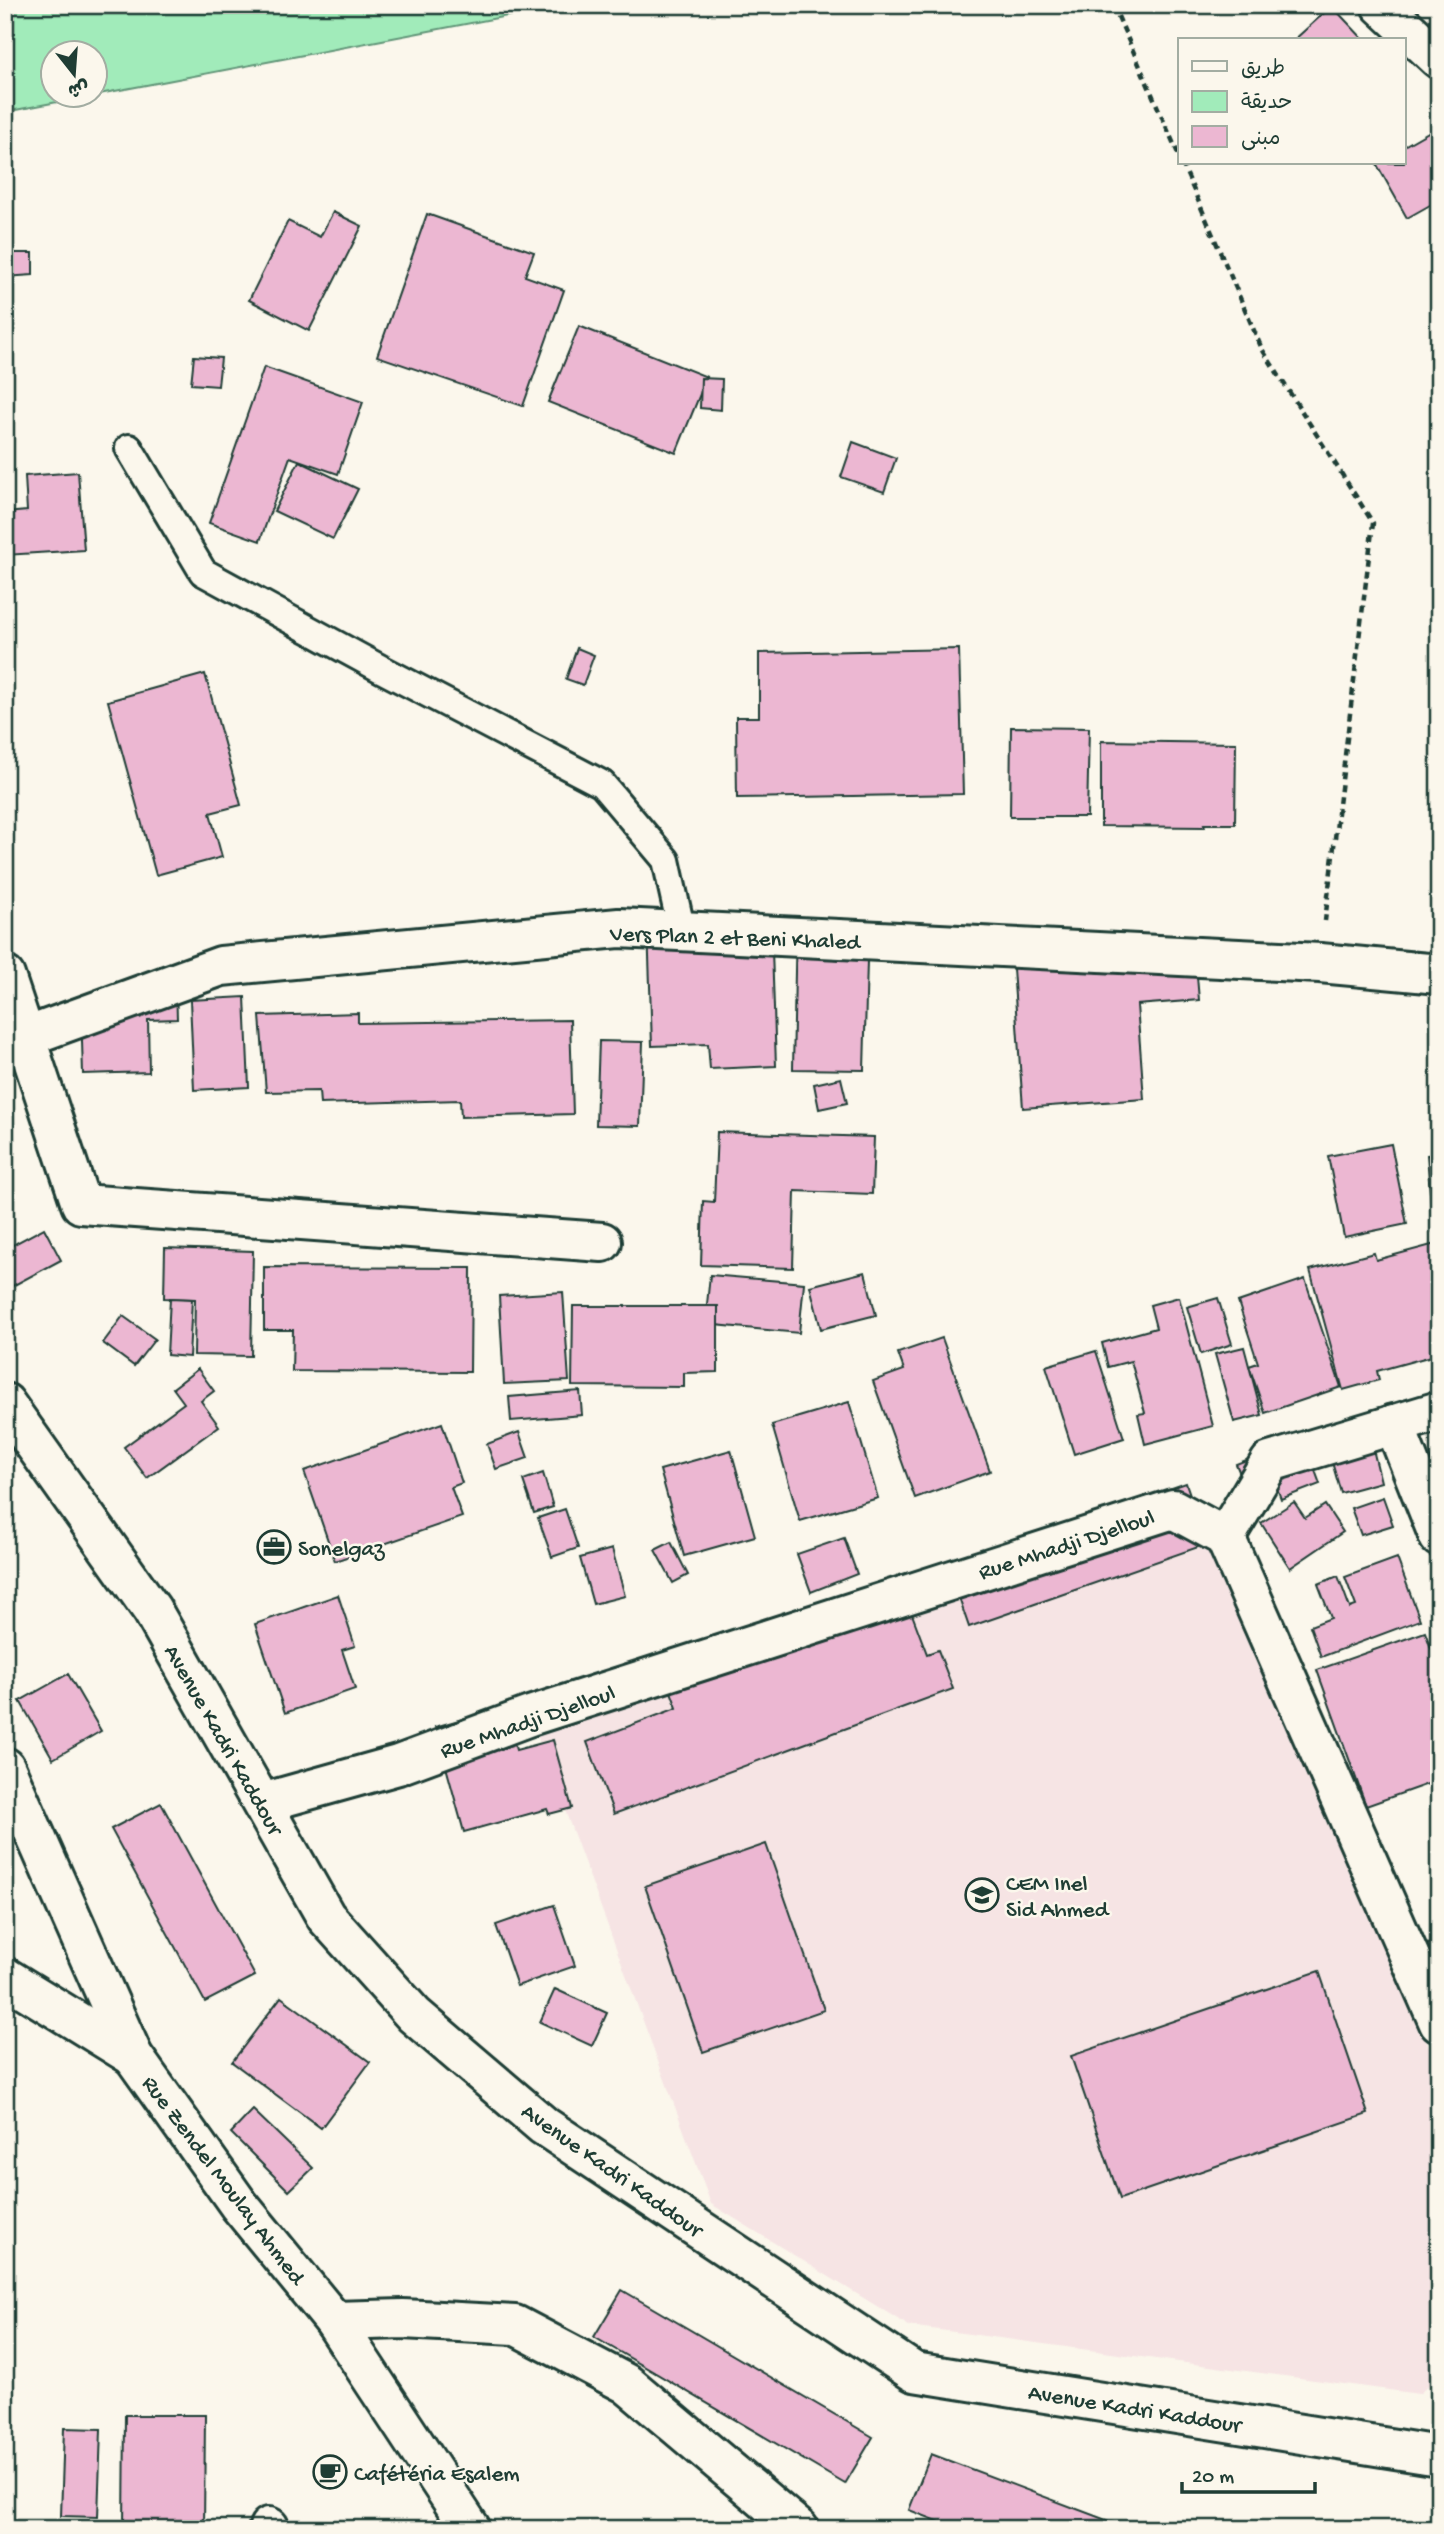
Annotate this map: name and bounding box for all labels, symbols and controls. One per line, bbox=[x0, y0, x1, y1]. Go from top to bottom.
north arrow bbox=[38, 38, 108, 108]
legend bbox=[1178, 38, 1406, 164]
text: طريق bbox=[1241, 58, 1285, 83]
text: ش bbox=[64, 73, 91, 101]
text: حديقة bbox=[1241, 92, 1292, 117]
text: مبنى bbox=[1241, 128, 1280, 153]
street label: Vers Plan 2 et Beni Khaled bbox=[608, 922, 862, 957]
street label: Rue Mhadji Djelloul bbox=[976, 1505, 1158, 1587]
office icon: Sonelgaz bbox=[255, 1528, 293, 1566]
place label: Sonelgaz bbox=[298, 1537, 385, 1564]
street label: Avenue Kadri Kaddour bbox=[156, 1641, 288, 1842]
street label: Rue Mhadji Djelloul bbox=[437, 1681, 619, 1766]
place label: CEM Inel Sid Ahmed bbox=[1006, 1872, 1110, 1925]
school or university icon: CEM Inel Sid Ahmed bbox=[963, 1876, 1001, 1914]
street label: Rue Zendel Moulay Ahmed bbox=[135, 2071, 311, 2292]
street label: Avenue Kadri Kaddour bbox=[515, 2099, 708, 2246]
street label: Avenue Kadri Kaddour bbox=[1026, 2380, 1245, 2441]
scale bar bbox=[1182, 2450, 1314, 2494]
cafe icon: Cafétéria Esalem bbox=[311, 2453, 349, 2491]
place label: Cafétéria Esalem bbox=[354, 2462, 520, 2489]
text: 20 m bbox=[1192, 2466, 1234, 2491]

